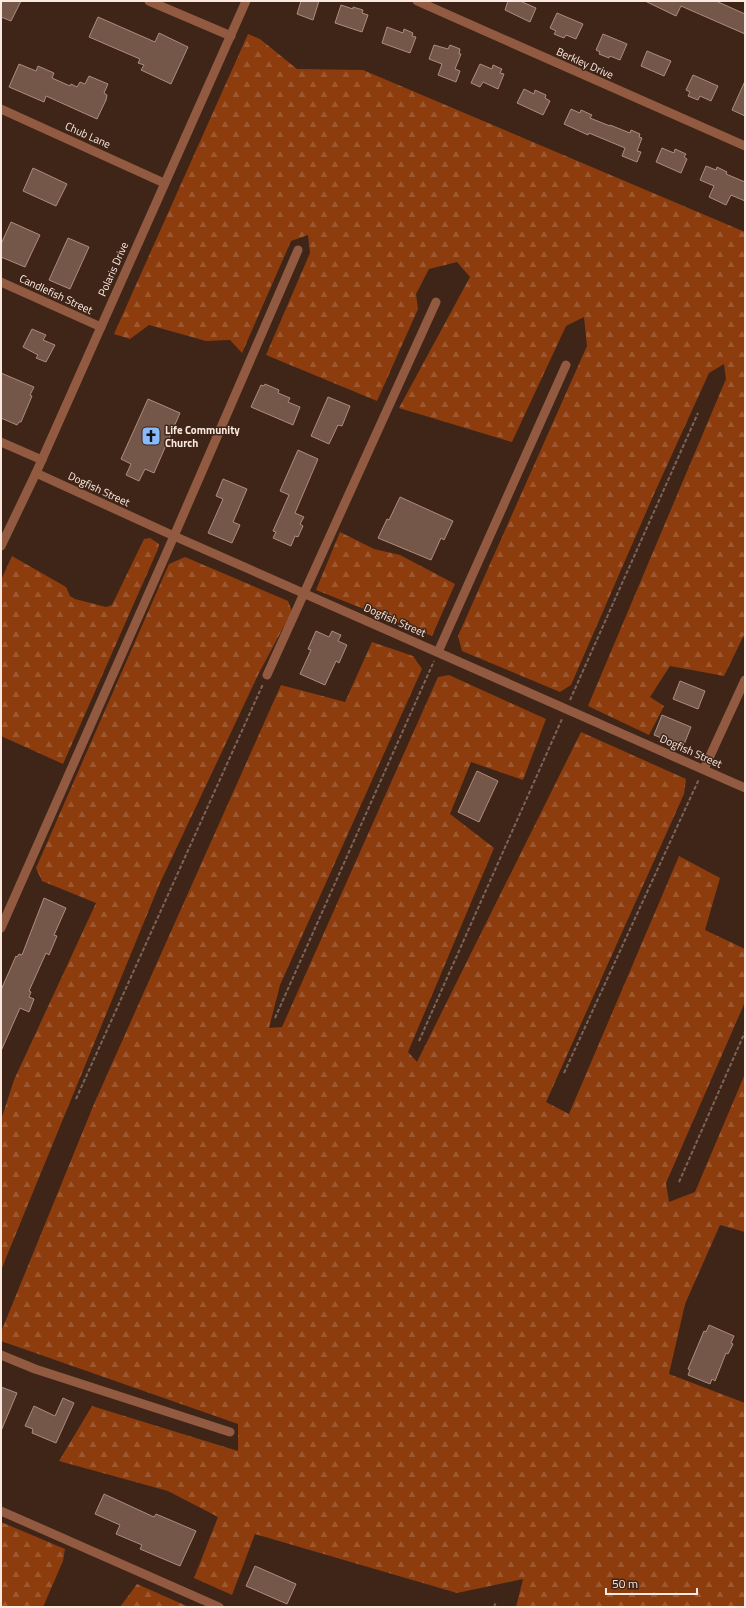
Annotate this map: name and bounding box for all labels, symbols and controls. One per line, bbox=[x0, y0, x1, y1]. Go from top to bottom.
street label: Berkley Drive bbox=[554, 43, 617, 83]
street label: Chub Lane bbox=[63, 118, 114, 152]
street label: Polaris Drive bbox=[94, 239, 132, 299]
street label: Candlefish Street bbox=[17, 270, 95, 318]
place label: Life Community Church bbox=[165, 422, 240, 451]
church icon: Life Community Church bbox=[140, 425, 162, 447]
street label: Dogfish Street bbox=[66, 468, 133, 510]
street label: Dogfish Street bbox=[361, 599, 429, 641]
street label: Dogfish Street bbox=[657, 730, 725, 772]
scale bar bbox=[606, 1570, 697, 1596]
text: 50 m bbox=[612, 1574, 638, 1593]

